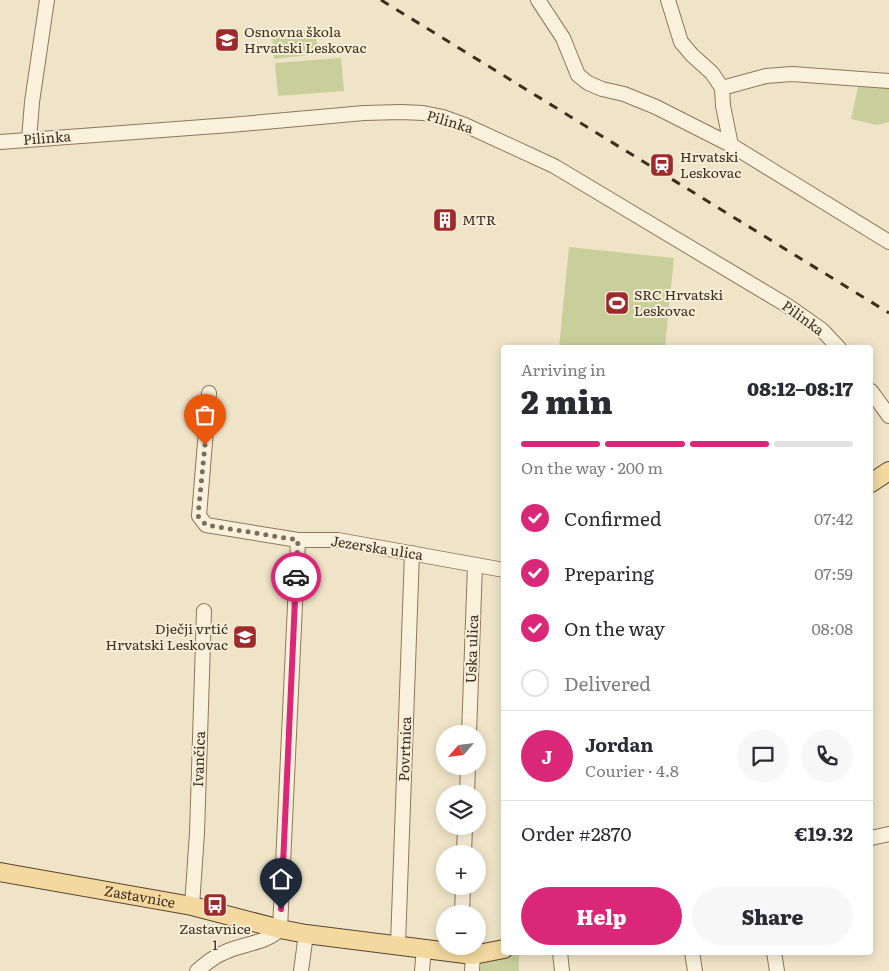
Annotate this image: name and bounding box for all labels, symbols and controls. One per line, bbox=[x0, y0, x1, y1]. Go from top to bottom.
place label: Osnovna škola Hrvatski Leskovac bbox=[244, 21, 366, 57]
school or university icon: Osnovna škola Hrvatski Leskovac bbox=[214, 27, 240, 53]
street label: Pilinka bbox=[425, 104, 476, 138]
street label: Pilinka bbox=[22, 125, 72, 149]
place label: Hrvatski Leskovac bbox=[680, 146, 741, 182]
station icon: Hrvatski Leskovac bbox=[649, 152, 675, 178]
building icon: MTR bbox=[432, 207, 458, 233]
place label: MTR bbox=[462, 209, 496, 229]
place label: SRC Hrvatski Leskovac bbox=[634, 284, 723, 320]
sports icon: SRC Hrvatski Leskovac bbox=[604, 290, 630, 316]
street label: Pilinka bbox=[778, 295, 829, 340]
text: Arriving in bbox=[521, 357, 606, 381]
text: 08:12–08:17 bbox=[747, 374, 853, 402]
text: 2 min bbox=[521, 376, 613, 424]
pin bbox=[184, 394, 226, 445]
icon: bag bbox=[191, 401, 219, 429]
text: On the way · 200 m bbox=[521, 455, 663, 479]
icon: check bbox=[521, 504, 549, 532]
text: Confirmed bbox=[564, 504, 662, 532]
text: 07:42 bbox=[814, 506, 853, 530]
street label: Jezerska ulica bbox=[330, 530, 425, 564]
courier bbox=[271, 552, 321, 602]
icon: check bbox=[521, 559, 549, 587]
text: Preparing bbox=[564, 559, 654, 587]
text: 07:59 bbox=[814, 561, 853, 585]
icon: car bbox=[282, 563, 310, 591]
street label: Uska ulica bbox=[460, 614, 482, 684]
icon: check bbox=[521, 614, 549, 642]
text: On the way bbox=[564, 614, 665, 642]
text: 08:08 bbox=[812, 616, 853, 640]
place label: Dječji vrtić Hrvatski Leskovac bbox=[106, 618, 228, 654]
school or university icon: Dječji vrtić Hrvatski Leskovac bbox=[232, 624, 258, 650]
text: Delivered bbox=[564, 669, 651, 697]
street label: Povrtnica bbox=[393, 716, 415, 782]
north arrow bbox=[436, 725, 486, 775]
map controls bbox=[436, 725, 486, 955]
street label: Ivančica bbox=[187, 730, 209, 787]
text: Jordan bbox=[585, 730, 654, 758]
button: chat bbox=[737, 730, 789, 782]
button: phone bbox=[801, 730, 853, 782]
text: J bbox=[542, 742, 552, 770]
text: Courier · 4.8 bbox=[585, 758, 679, 782]
button: layers bbox=[436, 785, 486, 835]
text: Order #2870 bbox=[521, 819, 631, 847]
text: €19.32 bbox=[794, 819, 853, 847]
button: + bbox=[436, 845, 486, 895]
pin bbox=[260, 858, 302, 909]
icon: home bbox=[267, 865, 295, 893]
street label: Zastavnice bbox=[103, 880, 177, 912]
button: Help bbox=[521, 887, 682, 945]
button: Share bbox=[692, 887, 853, 945]
bus stop icon: Zastavnice 1 bbox=[202, 892, 228, 918]
button: − bbox=[436, 905, 486, 955]
place label: Zastavnice 1 bbox=[179, 918, 251, 954]

